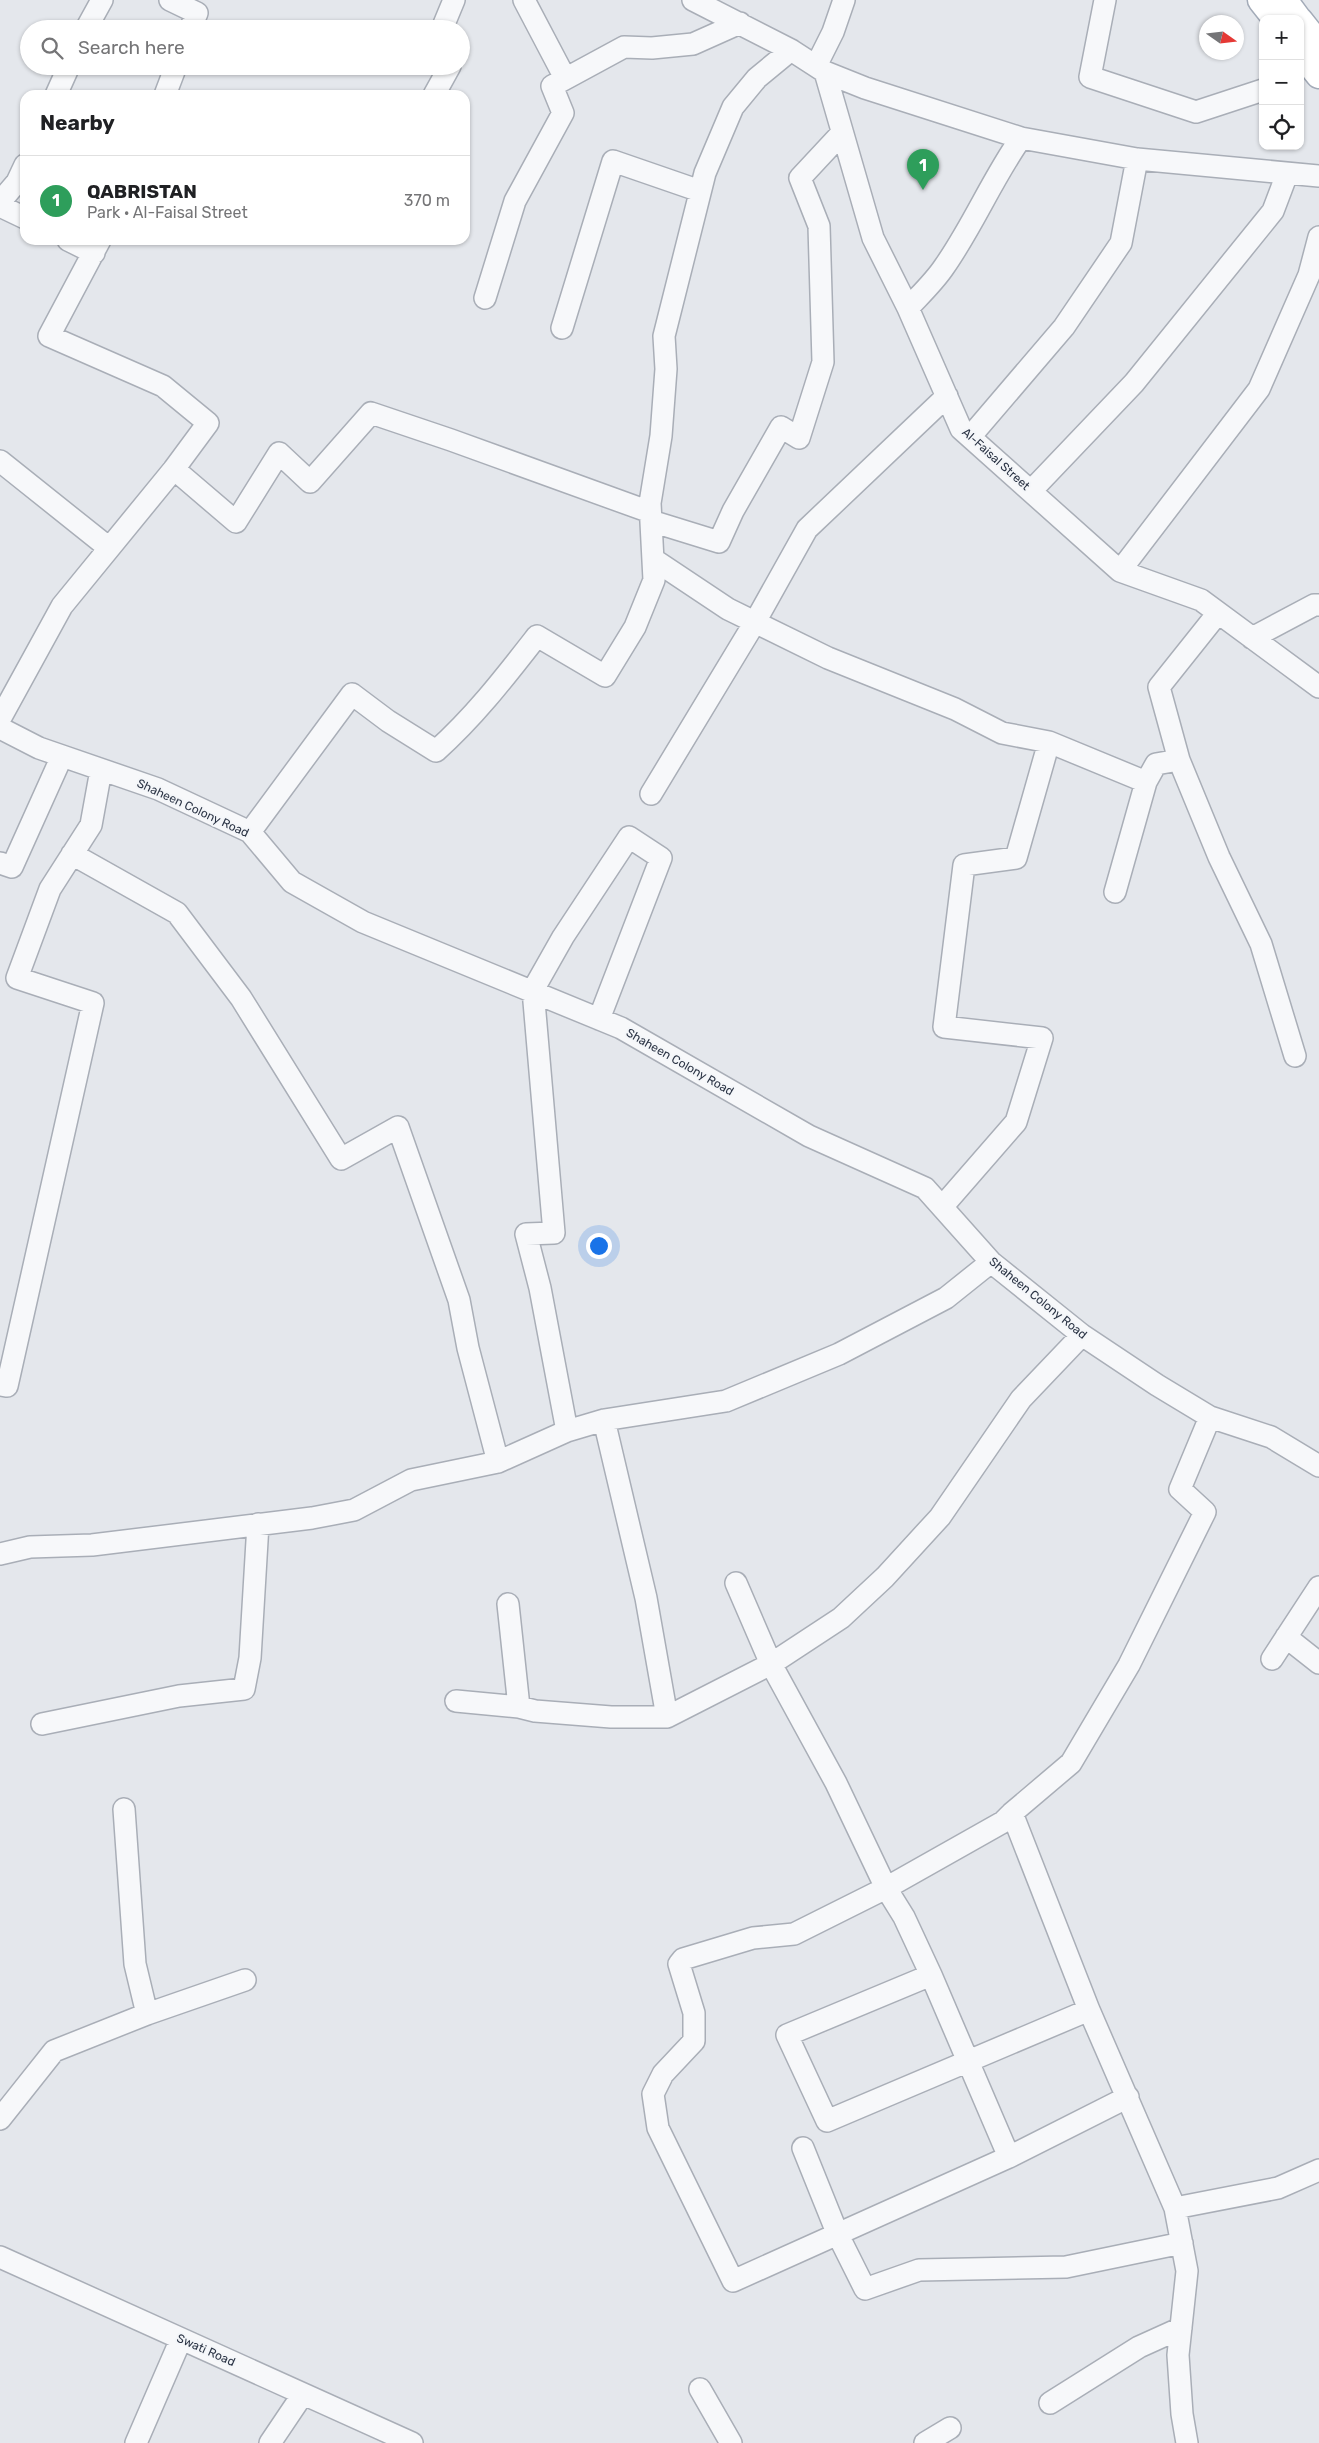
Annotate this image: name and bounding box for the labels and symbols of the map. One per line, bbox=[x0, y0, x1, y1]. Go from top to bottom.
north arrow bbox=[1199, 15, 1244, 60]
pin: 1 bbox=[907, 149, 939, 190]
street label: Al-Faisal Street bbox=[959, 425, 1033, 493]
street label: Shaheen Colony Road bbox=[135, 776, 251, 840]
street label: Shaheen Colony Road bbox=[624, 1025, 736, 1099]
your location bbox=[586, 1233, 612, 1259]
street label: Shaheen Colony Road bbox=[986, 1254, 1090, 1342]
street label: Swati Road bbox=[175, 2331, 237, 2369]

